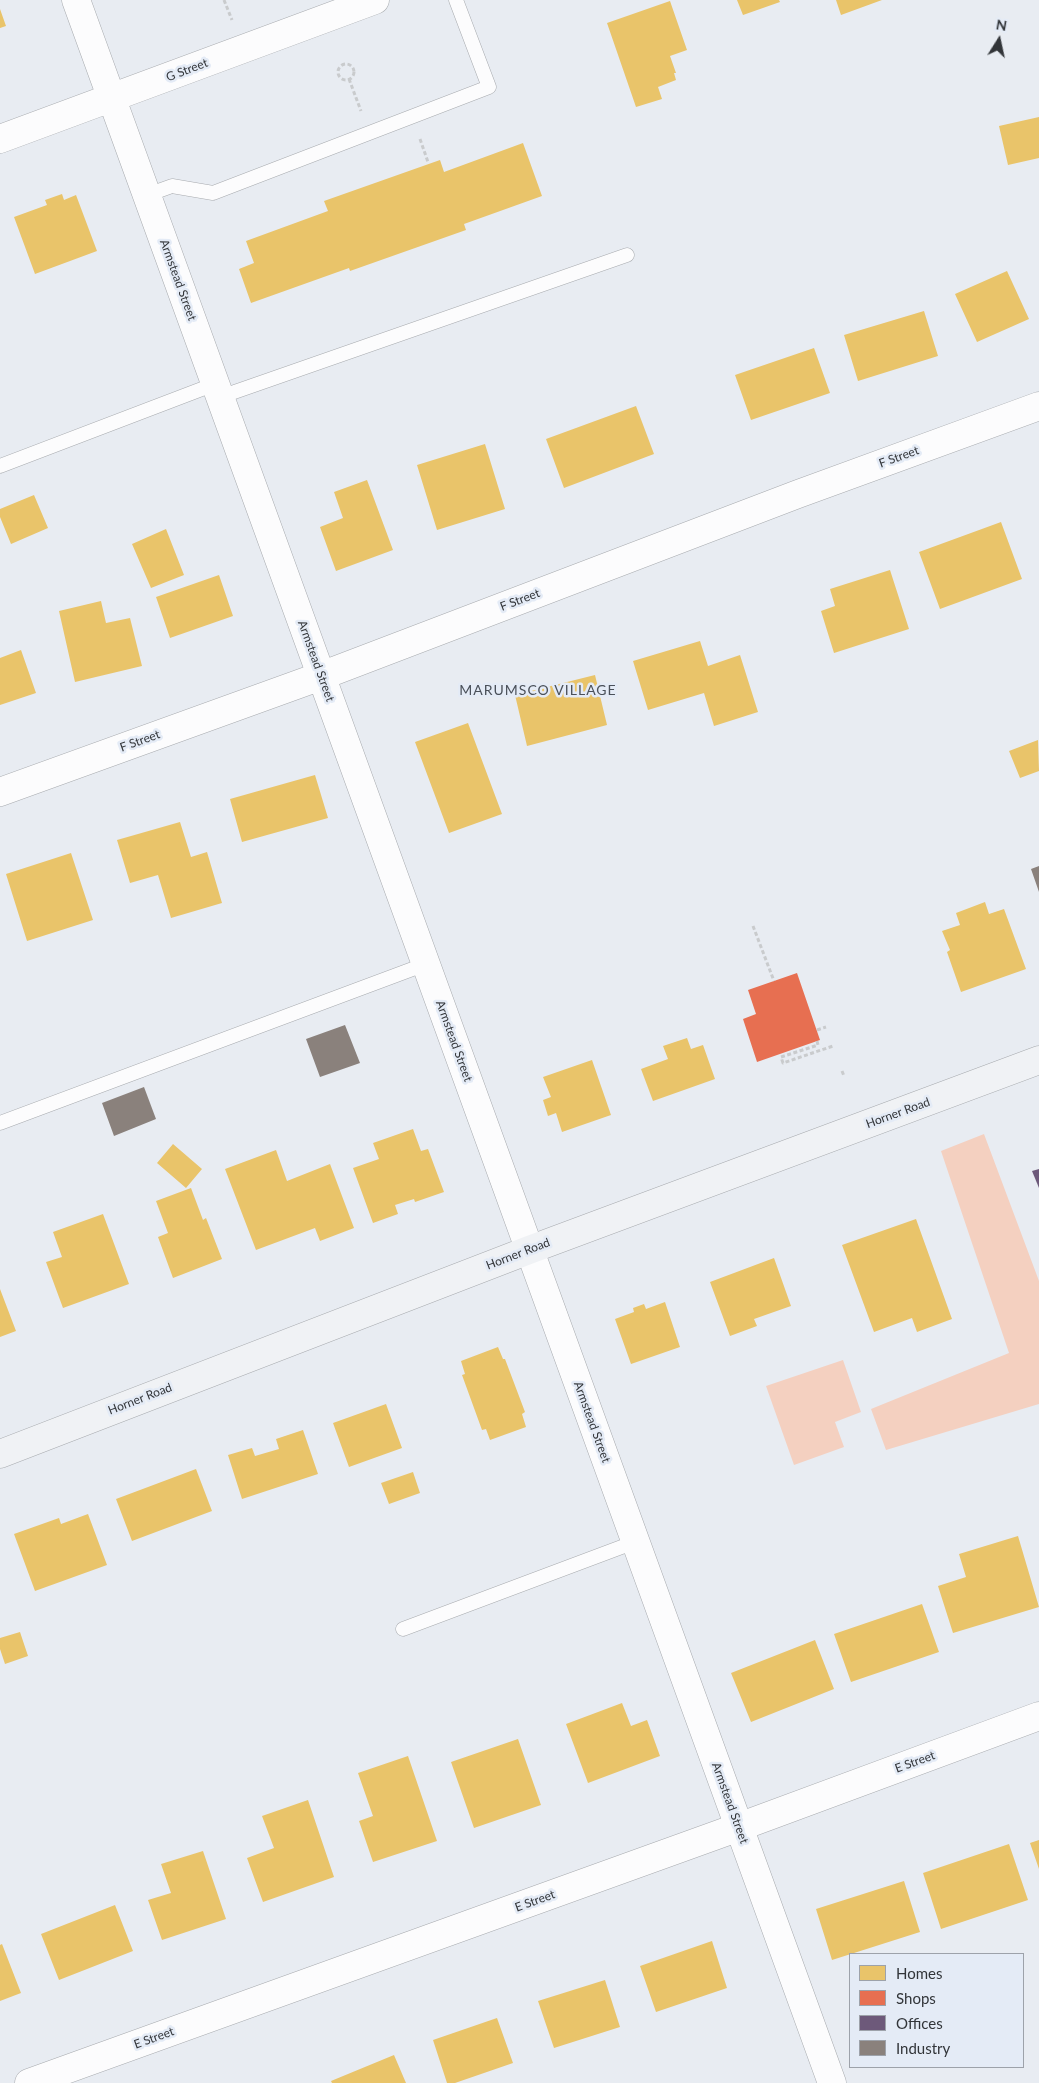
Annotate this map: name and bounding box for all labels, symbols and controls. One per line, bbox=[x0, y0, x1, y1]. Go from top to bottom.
north arrow bbox=[974, 15, 1024, 65]
text: N bbox=[995, 15, 1008, 34]
street label: G Street bbox=[164, 55, 210, 85]
street label: Armstead Street bbox=[157, 237, 199, 323]
street label: F Street bbox=[877, 443, 921, 471]
street label: F Street bbox=[498, 586, 542, 614]
street label: Armstead Street bbox=[295, 618, 337, 704]
district label: MARUMSCO VILLAGE bbox=[457, 682, 619, 698]
street label: F Street bbox=[118, 727, 162, 755]
street label: Armstead Street bbox=[433, 998, 475, 1084]
street label: Horner Road bbox=[864, 1095, 932, 1131]
street label: Horner Road bbox=[484, 1235, 552, 1273]
street label: Armstead Street bbox=[571, 1379, 613, 1465]
street label: Horner Road bbox=[106, 1380, 174, 1418]
street label: E Street bbox=[893, 1748, 937, 1776]
street label: Armstead Street bbox=[709, 1760, 751, 1846]
street label: E Street bbox=[513, 1887, 557, 1915]
legend bbox=[849, 1953, 1024, 2068]
text: Homes bbox=[896, 1964, 942, 1982]
text: Shops bbox=[896, 1989, 936, 2007]
text: Offices bbox=[896, 2014, 943, 2032]
street label: E Street bbox=[132, 2024, 176, 2052]
text: Industry bbox=[896, 2039, 950, 2057]

